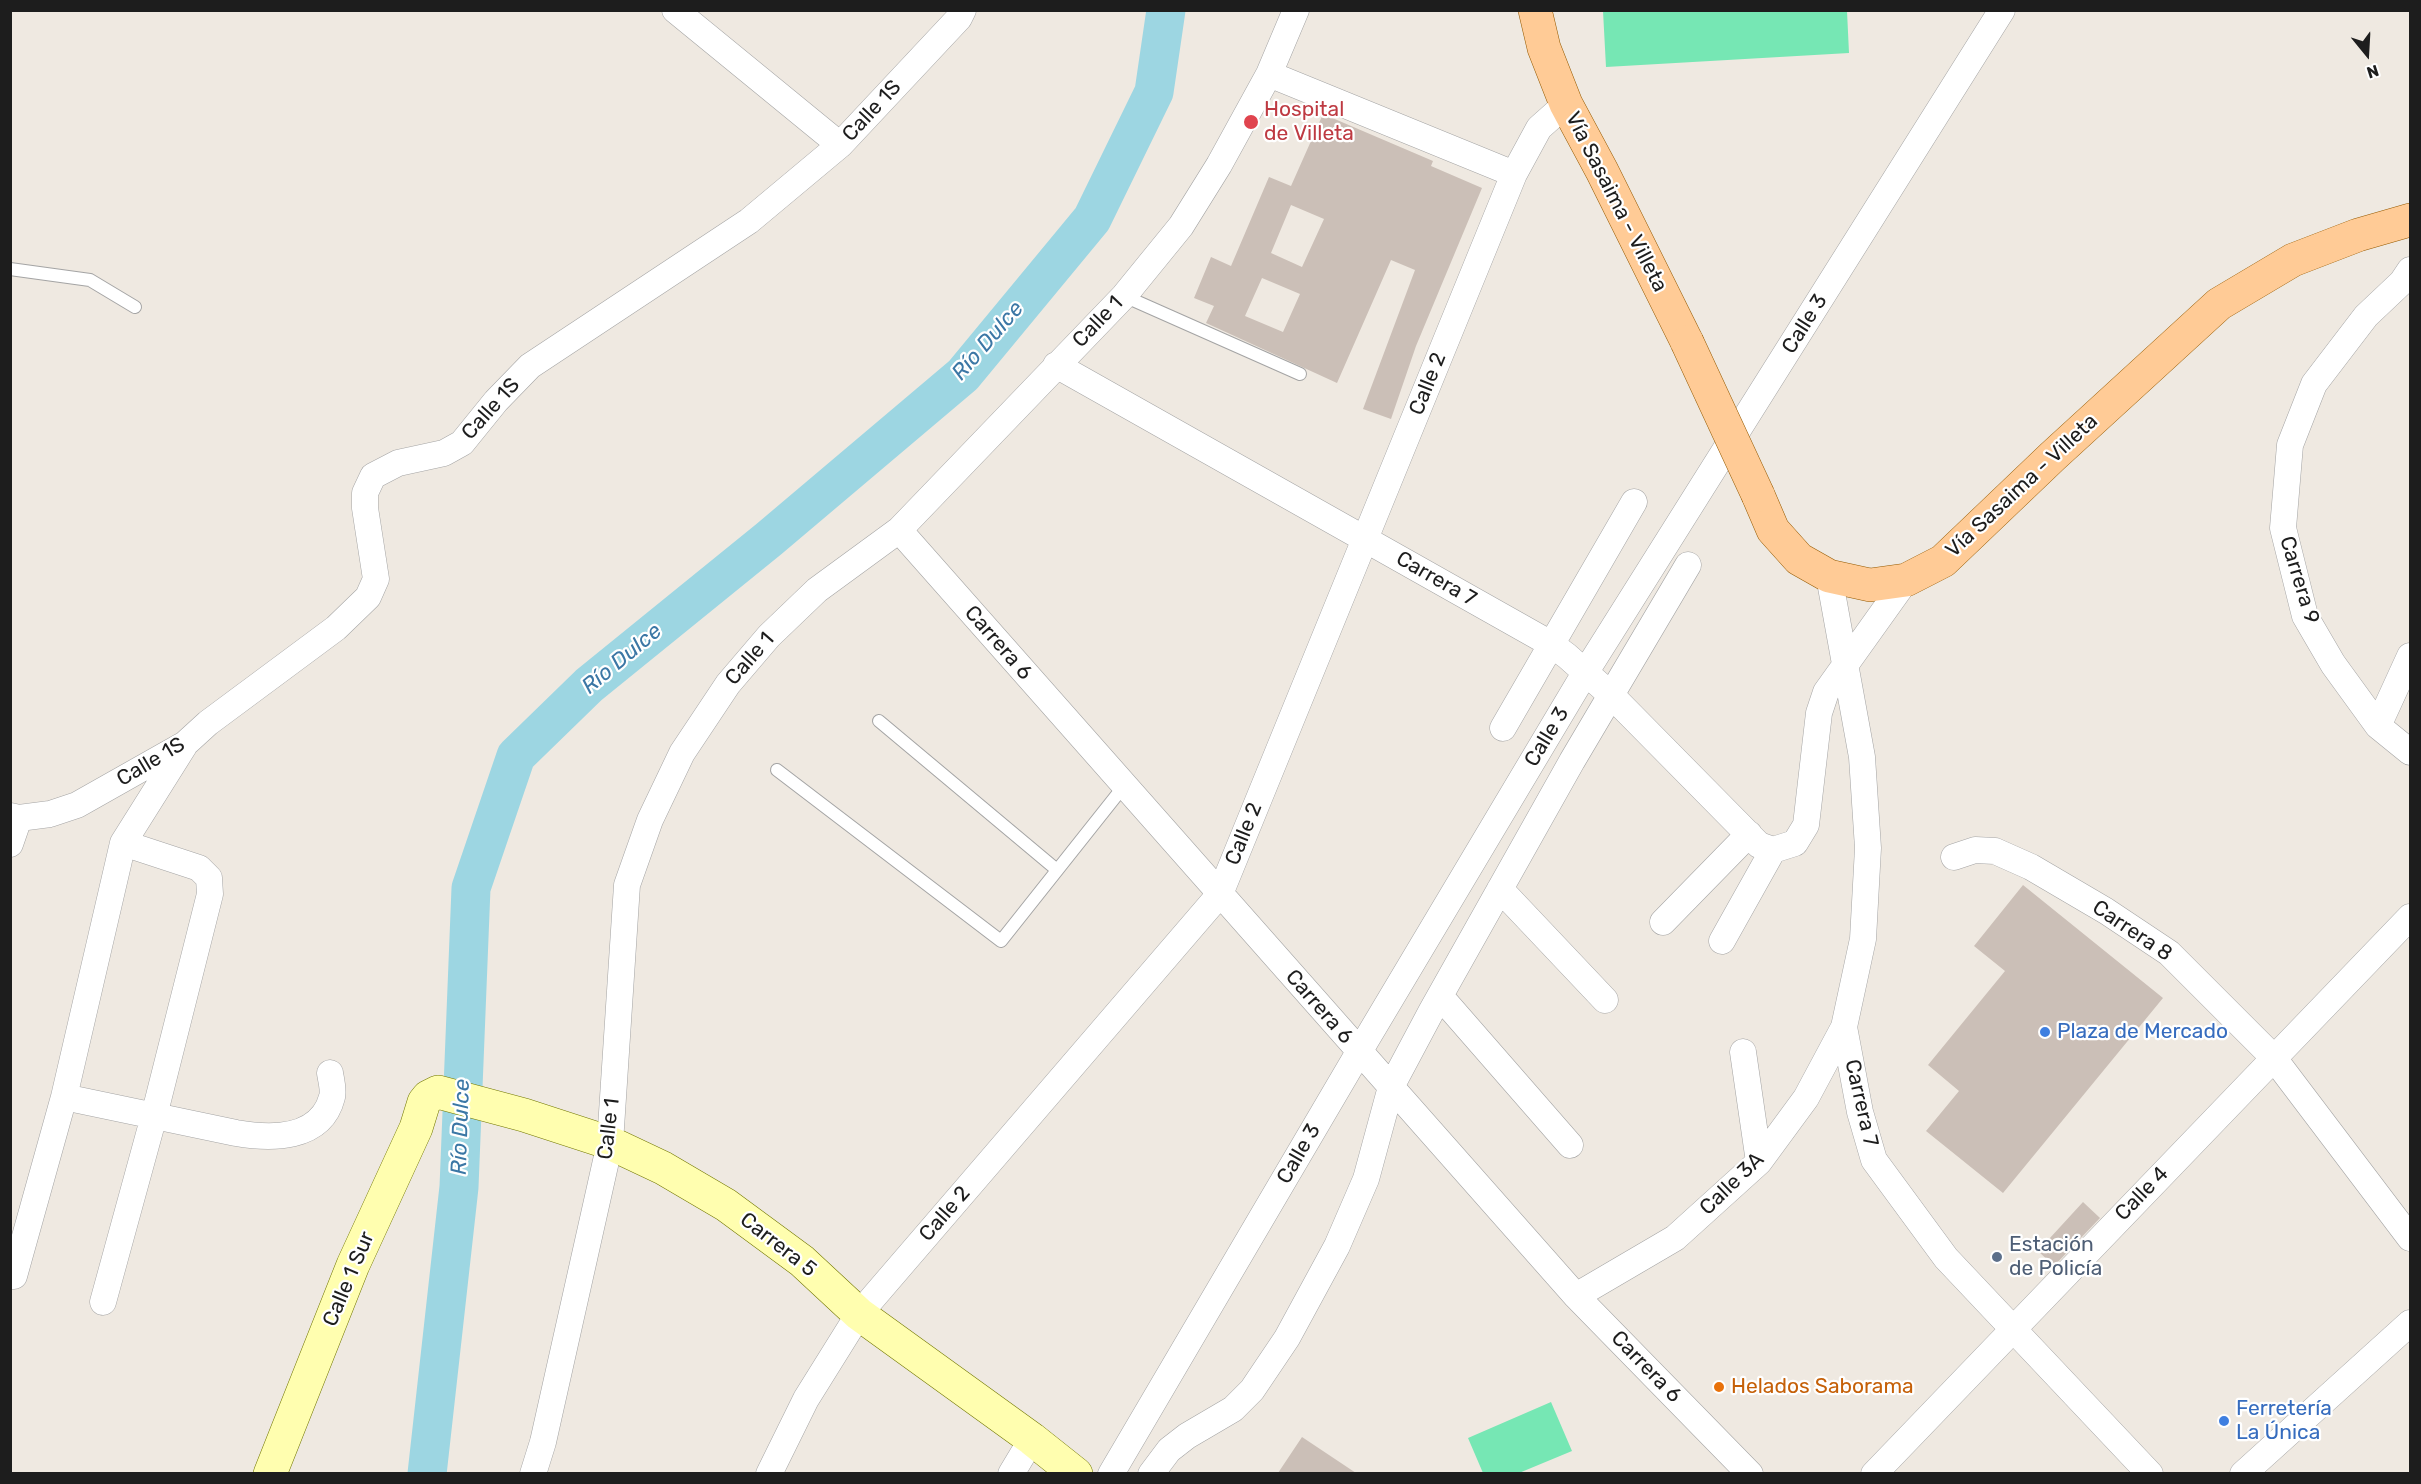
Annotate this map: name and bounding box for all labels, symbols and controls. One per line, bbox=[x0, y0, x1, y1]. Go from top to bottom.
north arrow bbox=[2337, 24, 2397, 84]
text: N bbox=[2364, 61, 2381, 82]
street label: Calle 1S bbox=[837, 75, 907, 147]
place label: Hospital de Villeta bbox=[1264, 97, 1354, 147]
street label: Vía Sasaima - Villeta bbox=[1560, 108, 1672, 296]
marker: Hospital de Villeta bbox=[1242, 113, 1260, 131]
street label: Calle 3 bbox=[1777, 290, 1833, 358]
street label: Calle 1 bbox=[1068, 291, 1128, 353]
water label: Río Dulce bbox=[947, 296, 1029, 386]
street label: Calle 2 bbox=[1404, 349, 1452, 419]
street label: Calle 1S bbox=[457, 373, 525, 445]
street label: Vía Sasaima - Villeta bbox=[1941, 409, 2103, 563]
street label: Carrera 9 bbox=[2274, 533, 2324, 627]
street label: Carrera 7 bbox=[1391, 546, 1481, 612]
street label: Carrera 6 bbox=[959, 601, 1037, 685]
water label: Río Dulce bbox=[577, 618, 667, 700]
street label: Calle 1 bbox=[720, 627, 780, 691]
street label: Calle 3 bbox=[1519, 703, 1575, 771]
street label: Calle 1S bbox=[112, 732, 190, 792]
street label: Calle 2 bbox=[1220, 799, 1268, 869]
street label: Carrera 8 bbox=[2087, 895, 2177, 967]
street label: Carrera 6 bbox=[1280, 965, 1358, 1049]
place label: Plaza de Mercado bbox=[2057, 1019, 2228, 1045]
marker: Plaza de Mercado bbox=[2038, 1025, 2052, 1039]
street label: Carrera 7 bbox=[1839, 1057, 1883, 1149]
water label: Río Dulce bbox=[446, 1079, 476, 1175]
street label: Calle 1 bbox=[593, 1097, 625, 1161]
street label: Calle 3 bbox=[1272, 1119, 1326, 1189]
street label: Calle 3A bbox=[1695, 1147, 1769, 1221]
street label: Calle 4 bbox=[2110, 1162, 2174, 1226]
street label: Calle 2 bbox=[914, 1181, 976, 1247]
street label: Carrera 5 bbox=[735, 1207, 821, 1283]
street label: Calle 1 Sur bbox=[318, 1228, 380, 1330]
place label: Estación de Policía bbox=[2009, 1232, 2102, 1282]
marker: Estación de Policía bbox=[1990, 1250, 2004, 1264]
street label: Carrera 6 bbox=[1606, 1326, 1686, 1408]
place label: Helados Saborama bbox=[1731, 1374, 1914, 1400]
marker: Helados Saborama bbox=[1712, 1380, 1726, 1394]
place label: Ferretería La Única bbox=[2236, 1396, 2332, 1446]
marker: Ferretería La Única bbox=[2217, 1414, 2231, 1428]

